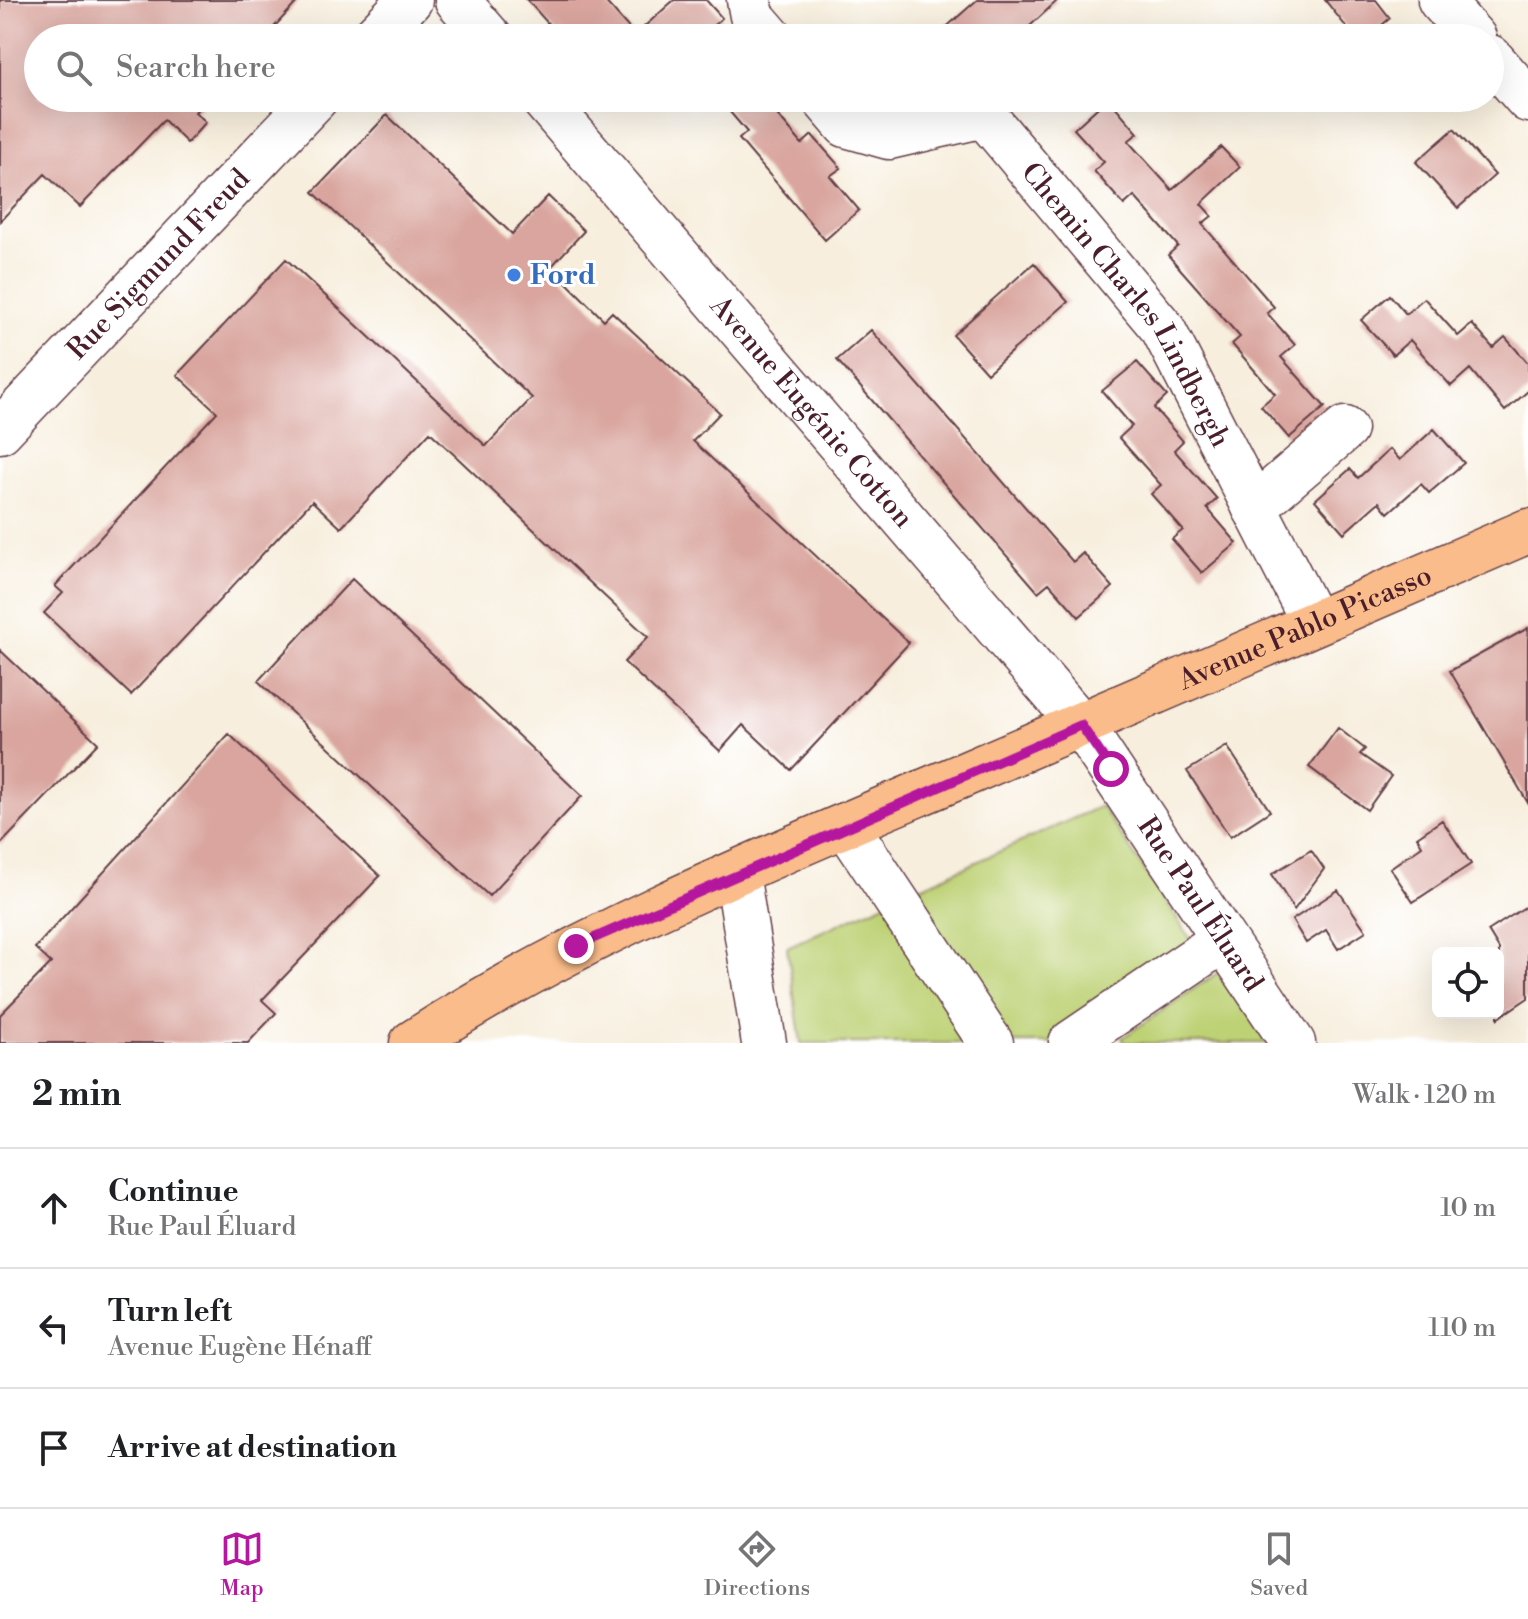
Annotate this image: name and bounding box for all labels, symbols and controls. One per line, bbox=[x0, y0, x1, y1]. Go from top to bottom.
search box bbox=[24, 24, 1504, 112]
icon: search bbox=[52, 46, 96, 90]
text: Search here bbox=[116, 49, 276, 87]
street label: Chemin Charles Lindbergh bbox=[1014, 155, 1238, 453]
street label: Rue Sigmund Freud bbox=[60, 161, 257, 367]
place label: Ford bbox=[530, 258, 596, 293]
marker: Ford bbox=[505, 266, 523, 284]
street label: Avenue Eugénie Cotton bbox=[702, 288, 921, 535]
street label: Avenue Pablo Picasso bbox=[1172, 557, 1437, 698]
route start bbox=[1093, 751, 1129, 787]
street label: Rue Paul Éluard bbox=[1130, 810, 1271, 998]
route end bbox=[558, 928, 594, 964]
map controls bbox=[1432, 947, 1504, 1019]
button: locate bbox=[1432, 947, 1504, 1019]
text: 2 min bbox=[32, 1074, 121, 1116]
text: Walk · 120 m bbox=[1353, 1079, 1496, 1111]
text: Continue bbox=[108, 1173, 239, 1211]
icon: ahead bbox=[32, 1186, 76, 1230]
text: 10 m bbox=[1440, 1192, 1496, 1224]
text: Rue Paul Éluard bbox=[108, 1211, 296, 1243]
text: Turn left bbox=[108, 1293, 232, 1331]
icon: left bbox=[32, 1306, 76, 1350]
text: 110 m bbox=[1428, 1312, 1496, 1344]
text: Avenue Eugène Hénaff bbox=[108, 1331, 372, 1363]
icon: arrive bbox=[32, 1426, 76, 1470]
text: Arrive at destination bbox=[108, 1429, 397, 1467]
tab: Map bbox=[220, 1527, 264, 1602]
tab: Directions bbox=[704, 1527, 810, 1602]
tab: Saved bbox=[1250, 1527, 1308, 1602]

